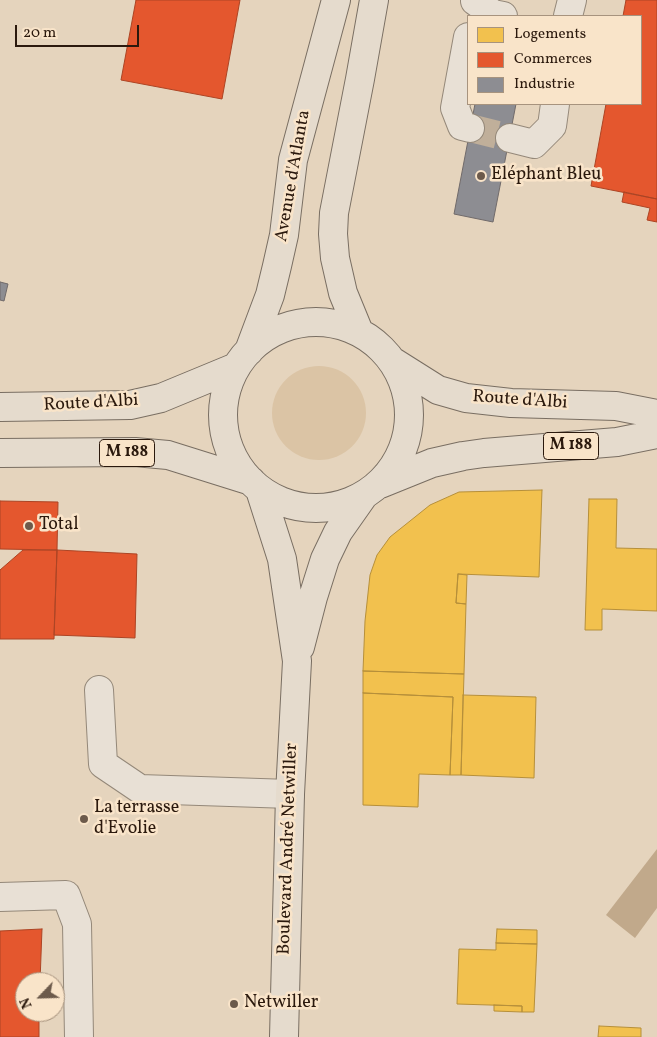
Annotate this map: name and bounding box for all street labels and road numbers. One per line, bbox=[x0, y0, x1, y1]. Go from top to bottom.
street label: Avenue d'Atlanta bbox=[272, 108, 316, 244]
street label: Route d'Albi bbox=[472, 387, 568, 415]
street label: Route d'Albi bbox=[43, 391, 139, 417]
road number: M 188 bbox=[544, 432, 598, 460]
road number: M 188 bbox=[100, 439, 154, 466]
street label: Boulevard André Netwiller bbox=[275, 743, 303, 955]

